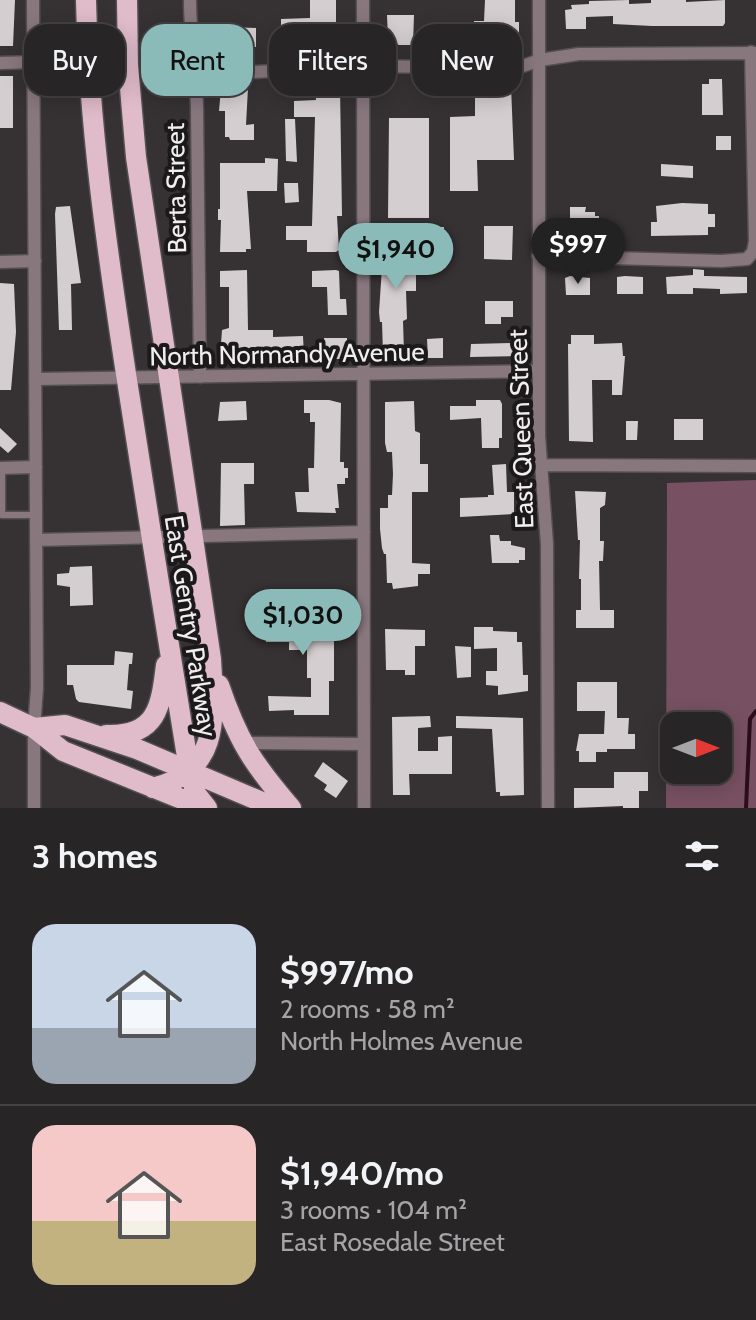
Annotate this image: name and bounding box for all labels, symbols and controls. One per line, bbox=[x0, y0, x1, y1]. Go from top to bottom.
chip: Buy bbox=[24, 24, 125, 96]
chip: Rent bbox=[141, 24, 253, 96]
chip: Filters bbox=[269, 24, 396, 96]
chip: New bbox=[412, 24, 522, 96]
street label: Berta Street bbox=[159, 122, 193, 254]
pin: $997 bbox=[531, 218, 625, 286]
pin: $1,940 bbox=[331, 223, 461, 291]
text: $997 bbox=[549, 228, 607, 260]
text: $1,940 bbox=[356, 233, 436, 265]
street label: East Queen Street bbox=[502, 328, 540, 529]
street label: North Normandy Avenue bbox=[149, 336, 425, 372]
street label: East Gentry Parkway bbox=[158, 513, 224, 739]
pin: $1,030 bbox=[238, 589, 368, 657]
text: $1,030 bbox=[262, 599, 344, 631]
north arrow bbox=[660, 712, 732, 784]
map controls bbox=[660, 712, 732, 784]
icon: filters bbox=[680, 834, 724, 878]
text: 3 homes bbox=[32, 835, 158, 877]
text: $997/mo bbox=[280, 951, 414, 993]
icon: home bbox=[96, 956, 192, 1052]
text: 2 rooms · 58 m² bbox=[280, 993, 455, 1025]
text: North Holmes Avenue bbox=[280, 1025, 523, 1057]
text: $1,940/mo bbox=[280, 1152, 444, 1194]
icon: home bbox=[96, 1157, 192, 1253]
text: 3 rooms · 104 m² bbox=[280, 1194, 467, 1226]
text: East Rosedale Street bbox=[280, 1226, 505, 1258]

